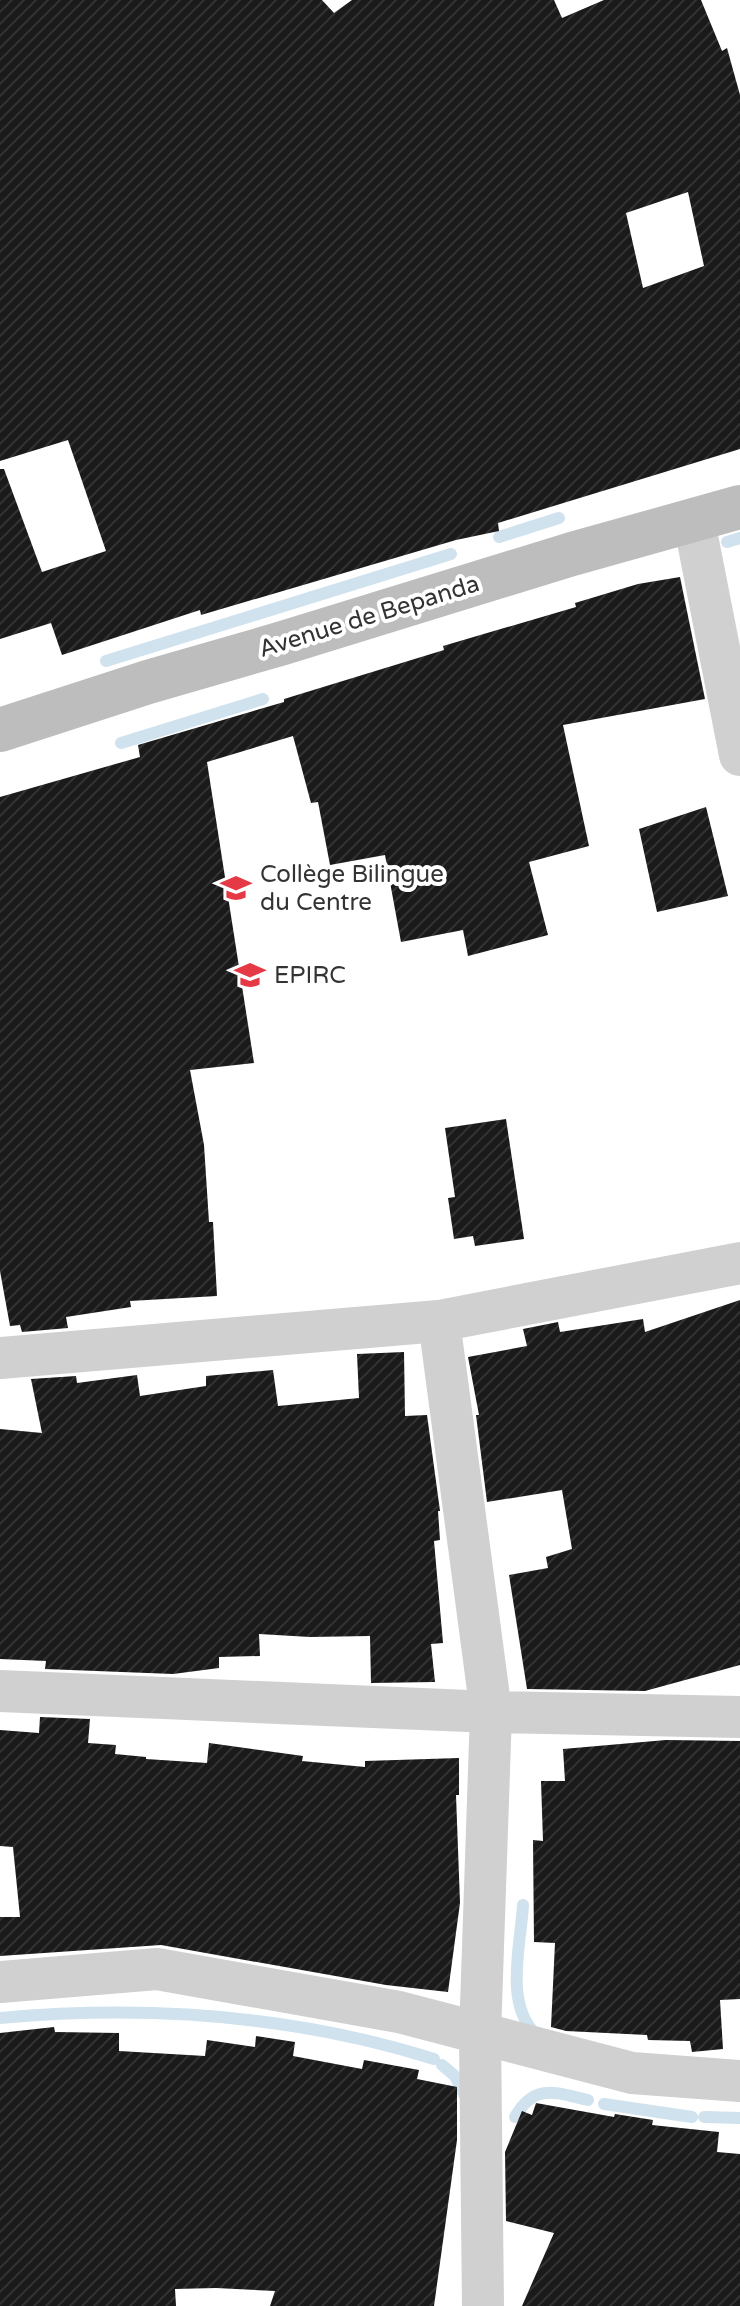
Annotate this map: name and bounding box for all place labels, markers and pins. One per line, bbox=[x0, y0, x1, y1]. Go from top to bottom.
place label: Collège Bilingue du Centre bbox=[260, 860, 444, 917]
school or university icon: Collège Bilingue du Centre bbox=[219, 871, 253, 905]
school or university icon: EPIRC bbox=[233, 958, 267, 992]
place label: EPIRC bbox=[274, 961, 346, 990]

